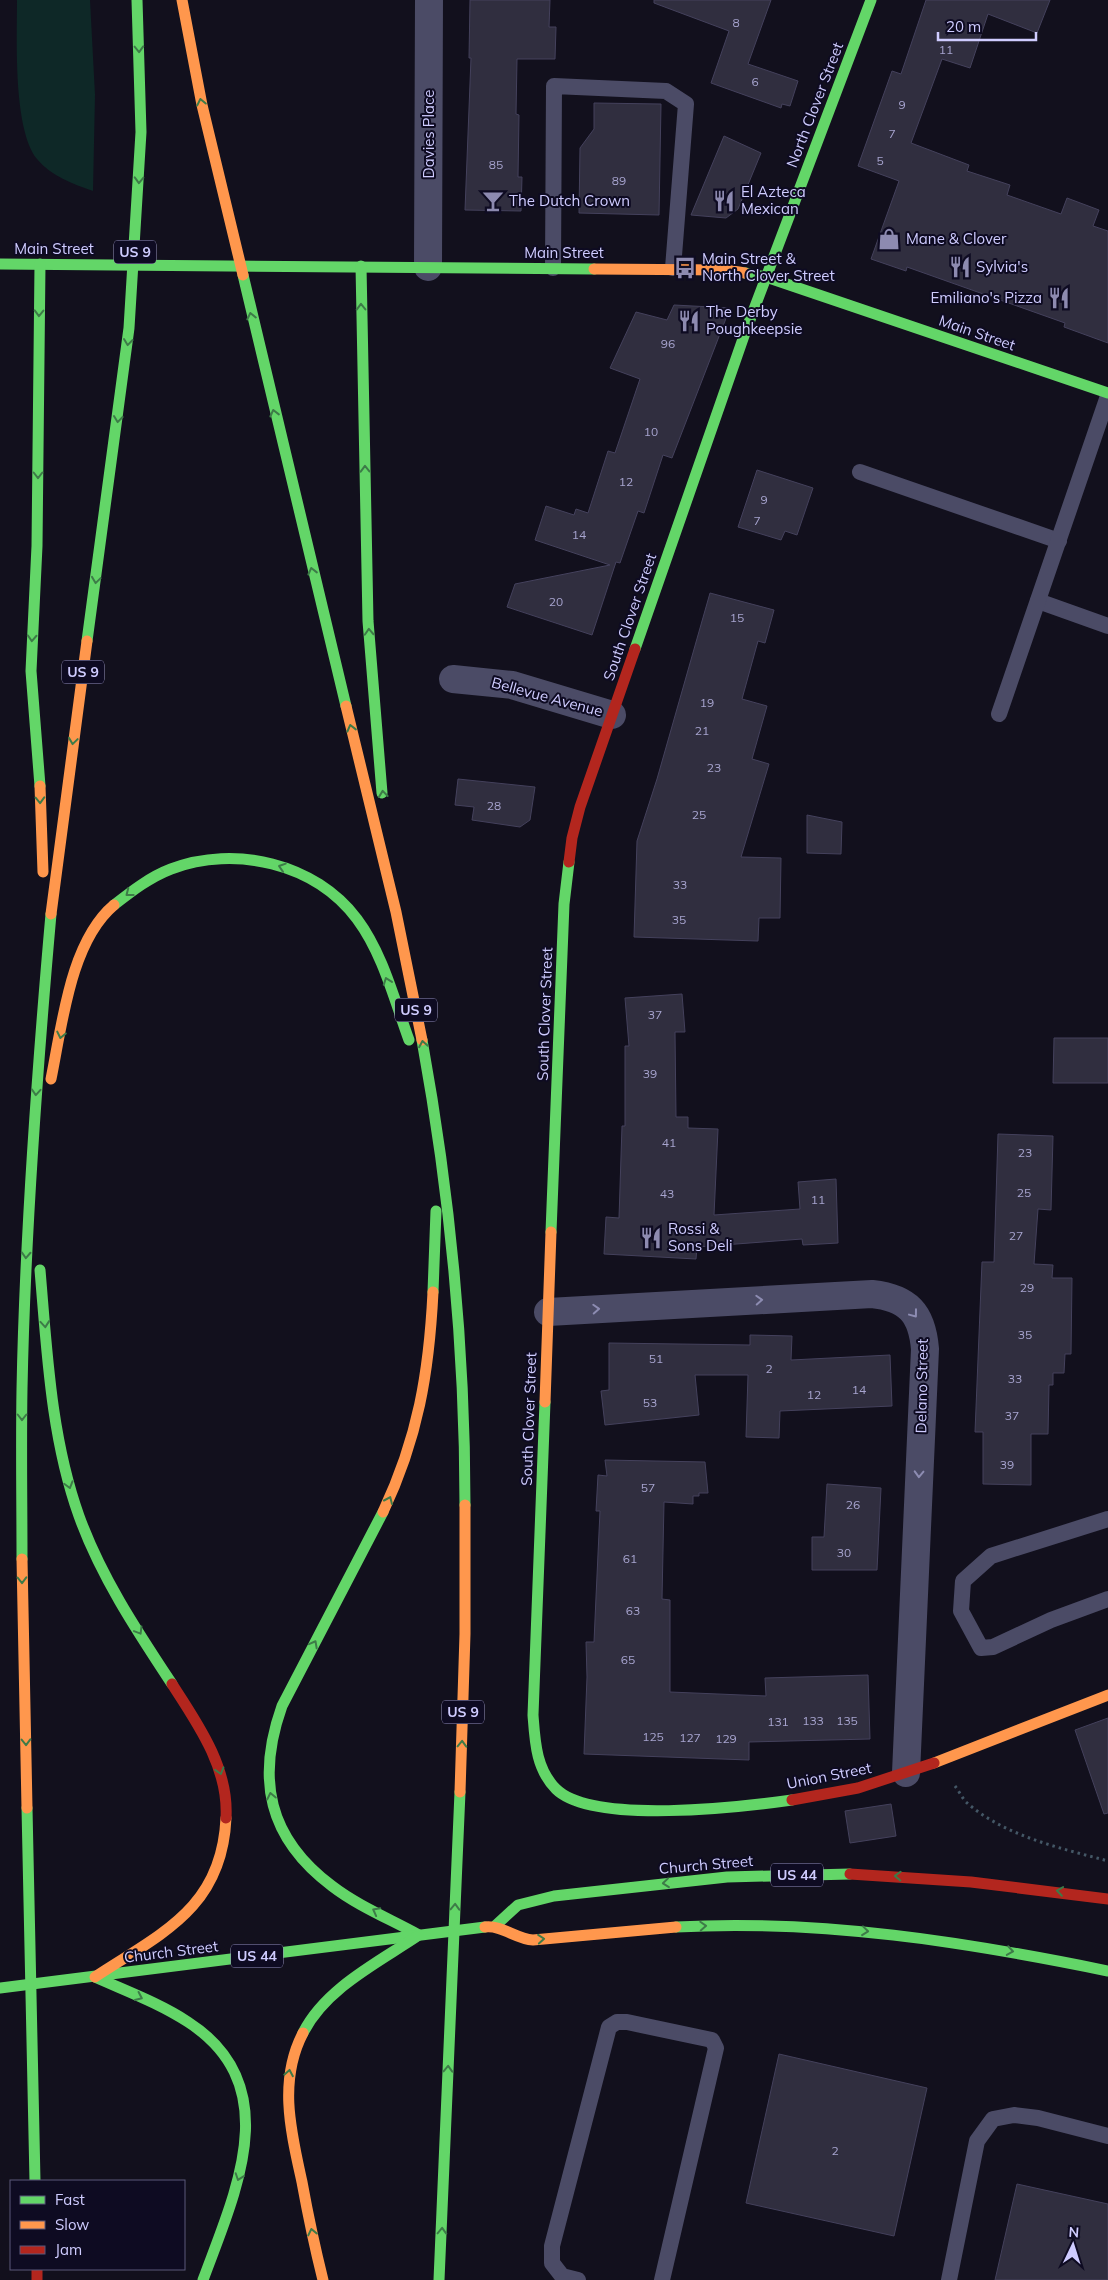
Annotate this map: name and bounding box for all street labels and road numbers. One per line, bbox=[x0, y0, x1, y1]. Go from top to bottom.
street label: North Clover Street bbox=[782, 39, 847, 170]
street label: Davies Place bbox=[419, 90, 438, 178]
street label: Main Street bbox=[14, 239, 94, 258]
road number: US 9 bbox=[114, 240, 156, 264]
street label: Main Street bbox=[524, 243, 604, 262]
street label: Main Street bbox=[936, 311, 1018, 354]
street label: South Clover Street bbox=[599, 551, 660, 683]
road number: US 9 bbox=[62, 660, 104, 684]
street label: Bellevue Avenue bbox=[489, 673, 605, 721]
street label: South Clover Street bbox=[533, 947, 556, 1081]
road number: US 9 bbox=[395, 998, 437, 1022]
street label: Delano Street bbox=[911, 1338, 932, 1433]
street label: South Clover Street bbox=[517, 1352, 540, 1486]
road number: US 9 bbox=[442, 1700, 484, 1724]
street label: Union Street bbox=[785, 1758, 873, 1793]
street label: Church Street bbox=[658, 1851, 754, 1878]
road number: US 44 bbox=[771, 1864, 823, 1886]
street label: Church Street bbox=[123, 1936, 219, 1967]
road number: US 44 bbox=[231, 1944, 283, 1968]

